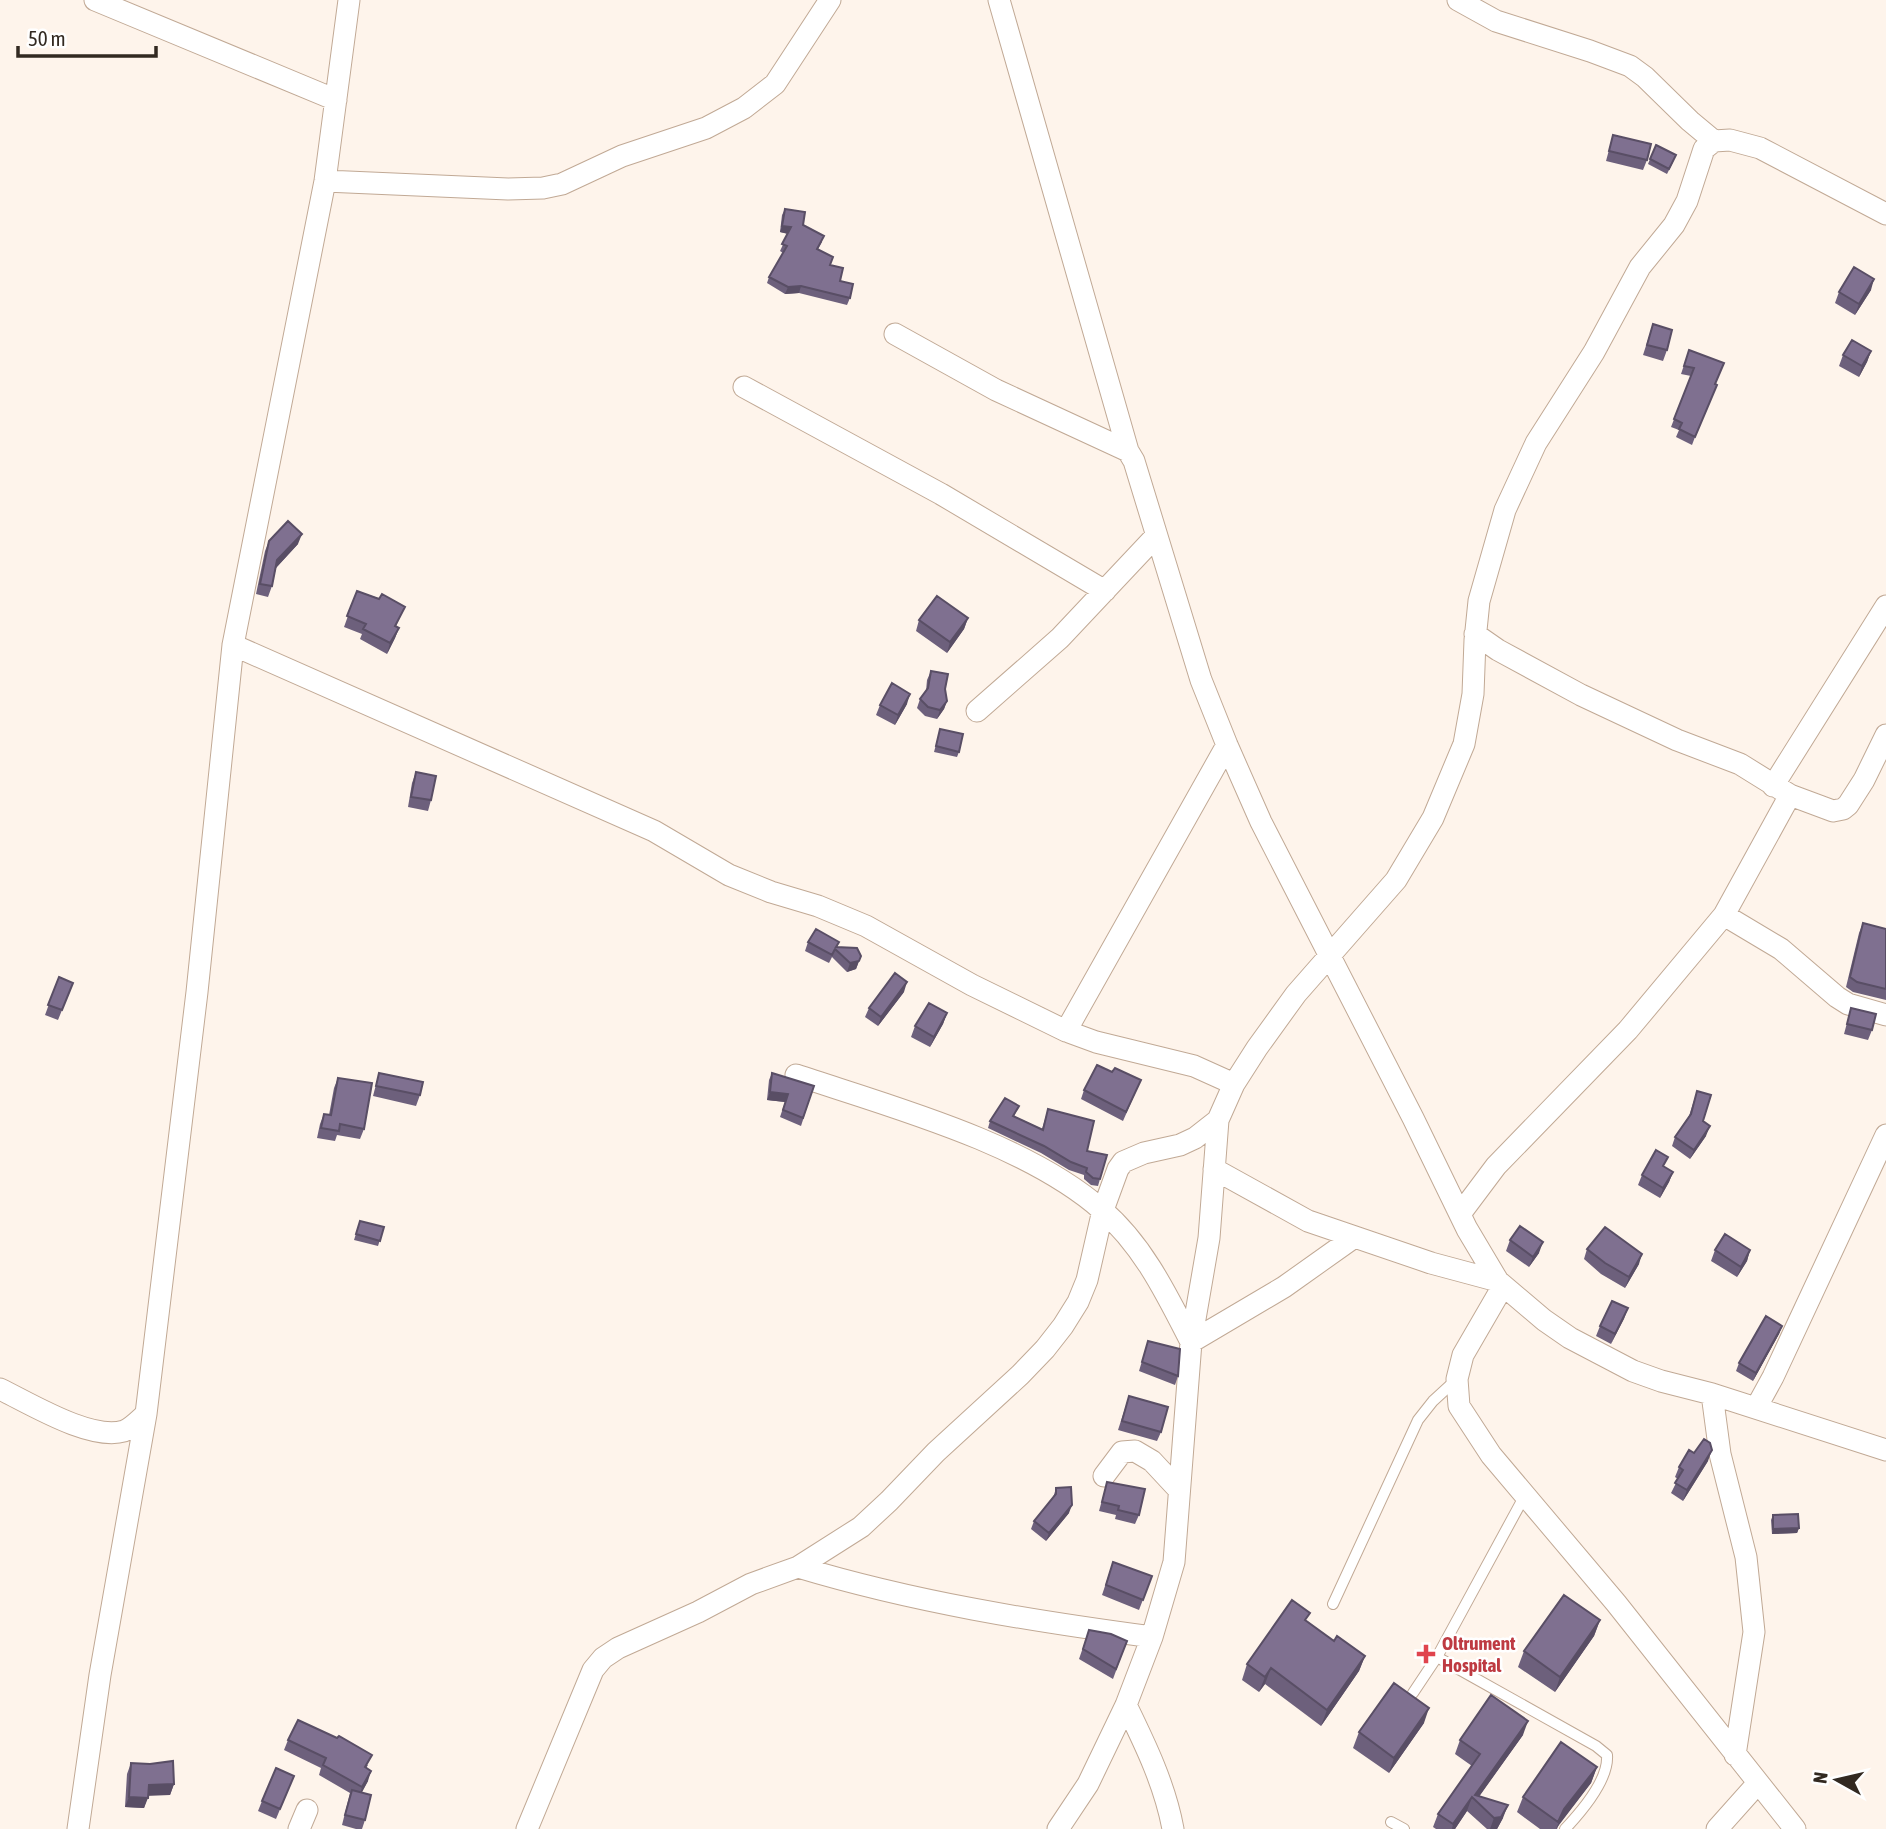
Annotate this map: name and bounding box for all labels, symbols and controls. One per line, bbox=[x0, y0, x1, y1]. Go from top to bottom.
scale bar bbox=[18, 14, 156, 58]
text: 50 m bbox=[28, 26, 66, 50]
place label: Oltrument Hospital bbox=[1442, 1632, 1516, 1676]
marker: Oltrument Hospital bbox=[1416, 1644, 1436, 1664]
north arrow bbox=[1802, 1745, 1872, 1815]
text: N bbox=[1808, 1771, 1832, 1785]

